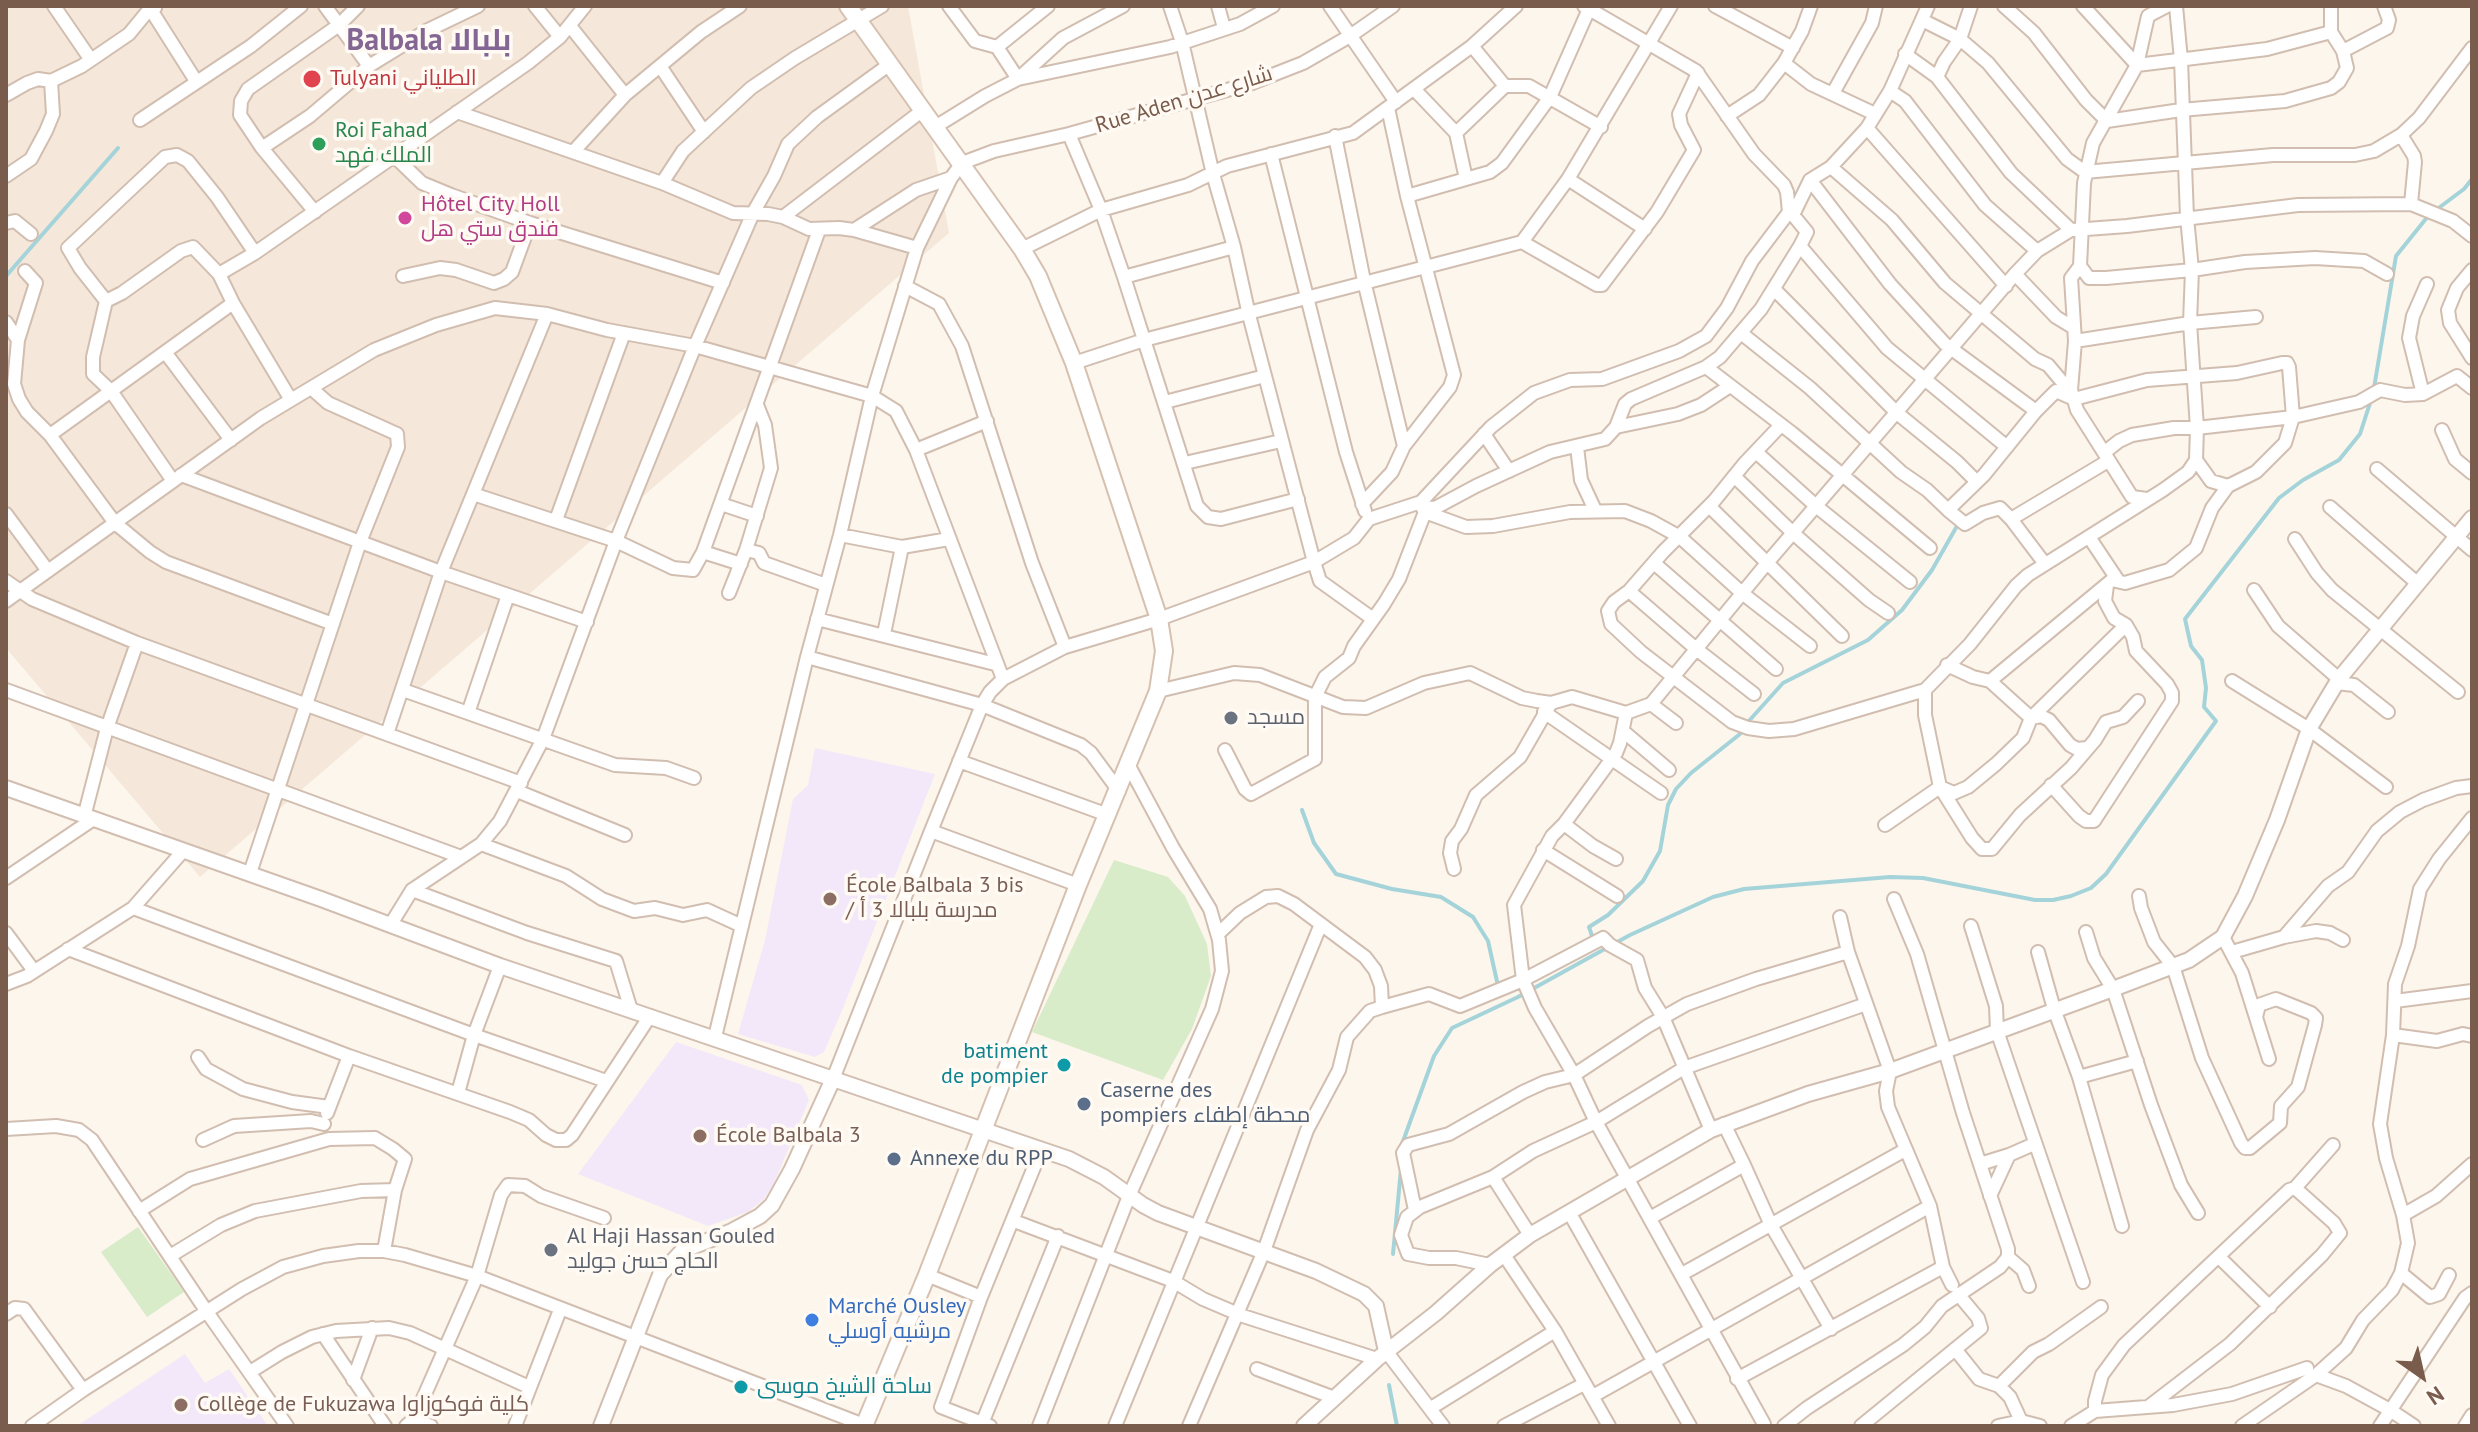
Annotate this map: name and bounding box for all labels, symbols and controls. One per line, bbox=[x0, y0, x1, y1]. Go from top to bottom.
district label: Balbala بلبالا bbox=[347, 23, 511, 59]
street label: Rue Aden شارع عدن bbox=[1092, 61, 1276, 139]
place label: Tulyani الطلياني bbox=[330, 66, 477, 92]
marker: Tulyani الطلياني bbox=[301, 68, 323, 90]
place label: Roi Fahad الملك فهد bbox=[335, 118, 432, 170]
marker: Roi Fahad الملك فهد bbox=[310, 135, 328, 153]
place label: Hôtel City Holl فندق ستي هل bbox=[421, 192, 560, 244]
marker: Hôtel City Holl فندق ستي هل bbox=[396, 209, 414, 227]
place label: مسجد bbox=[1247, 705, 1305, 731]
marker: مسجد bbox=[1222, 709, 1240, 727]
place label: École Balbala 3 bis / مدرسة بلبالا 3 أ bbox=[846, 873, 1024, 924]
marker: École Balbala 3 bis / مدرسة بلبالا 3 أ bbox=[821, 890, 839, 908]
place label: batiment de pompier bbox=[941, 1039, 1048, 1090]
marker: batiment de pompier bbox=[1055, 1056, 1073, 1074]
place label: Caserne des pompiers محطة إطفاء bbox=[1100, 1078, 1310, 1130]
marker: Caserne des pompiers محطة إطفاء bbox=[1075, 1095, 1093, 1113]
place label: École Balbala 3 bbox=[716, 1123, 861, 1149]
marker: École Balbala 3 bbox=[691, 1127, 709, 1145]
place label: Annexe du RPP bbox=[910, 1146, 1053, 1172]
marker: Annexe du RPP bbox=[885, 1150, 903, 1168]
place label: Al Haji Hassan Gouled الحاج حسن جوليد bbox=[567, 1224, 775, 1276]
marker: Al Haji Hassan Gouled الحاج حسن جوليد bbox=[542, 1241, 560, 1259]
place label: Marché Ousley مرشيه أوسلي bbox=[828, 1294, 966, 1346]
marker: Marché Ousley مرشيه أوسلي bbox=[803, 1311, 821, 1329]
north arrow bbox=[2382, 1336, 2462, 1416]
place label: ساحة الشيخ موسى bbox=[757, 1374, 932, 1400]
marker: ساحة الشيخ موسى bbox=[732, 1378, 750, 1396]
text: N bbox=[2422, 1380, 2449, 1412]
place label: Collège de Fukuzawa كلية فوكوزاوا bbox=[197, 1392, 529, 1418]
marker: Collège de Fukuzawa كلية فوكوزاوا bbox=[172, 1396, 190, 1414]

